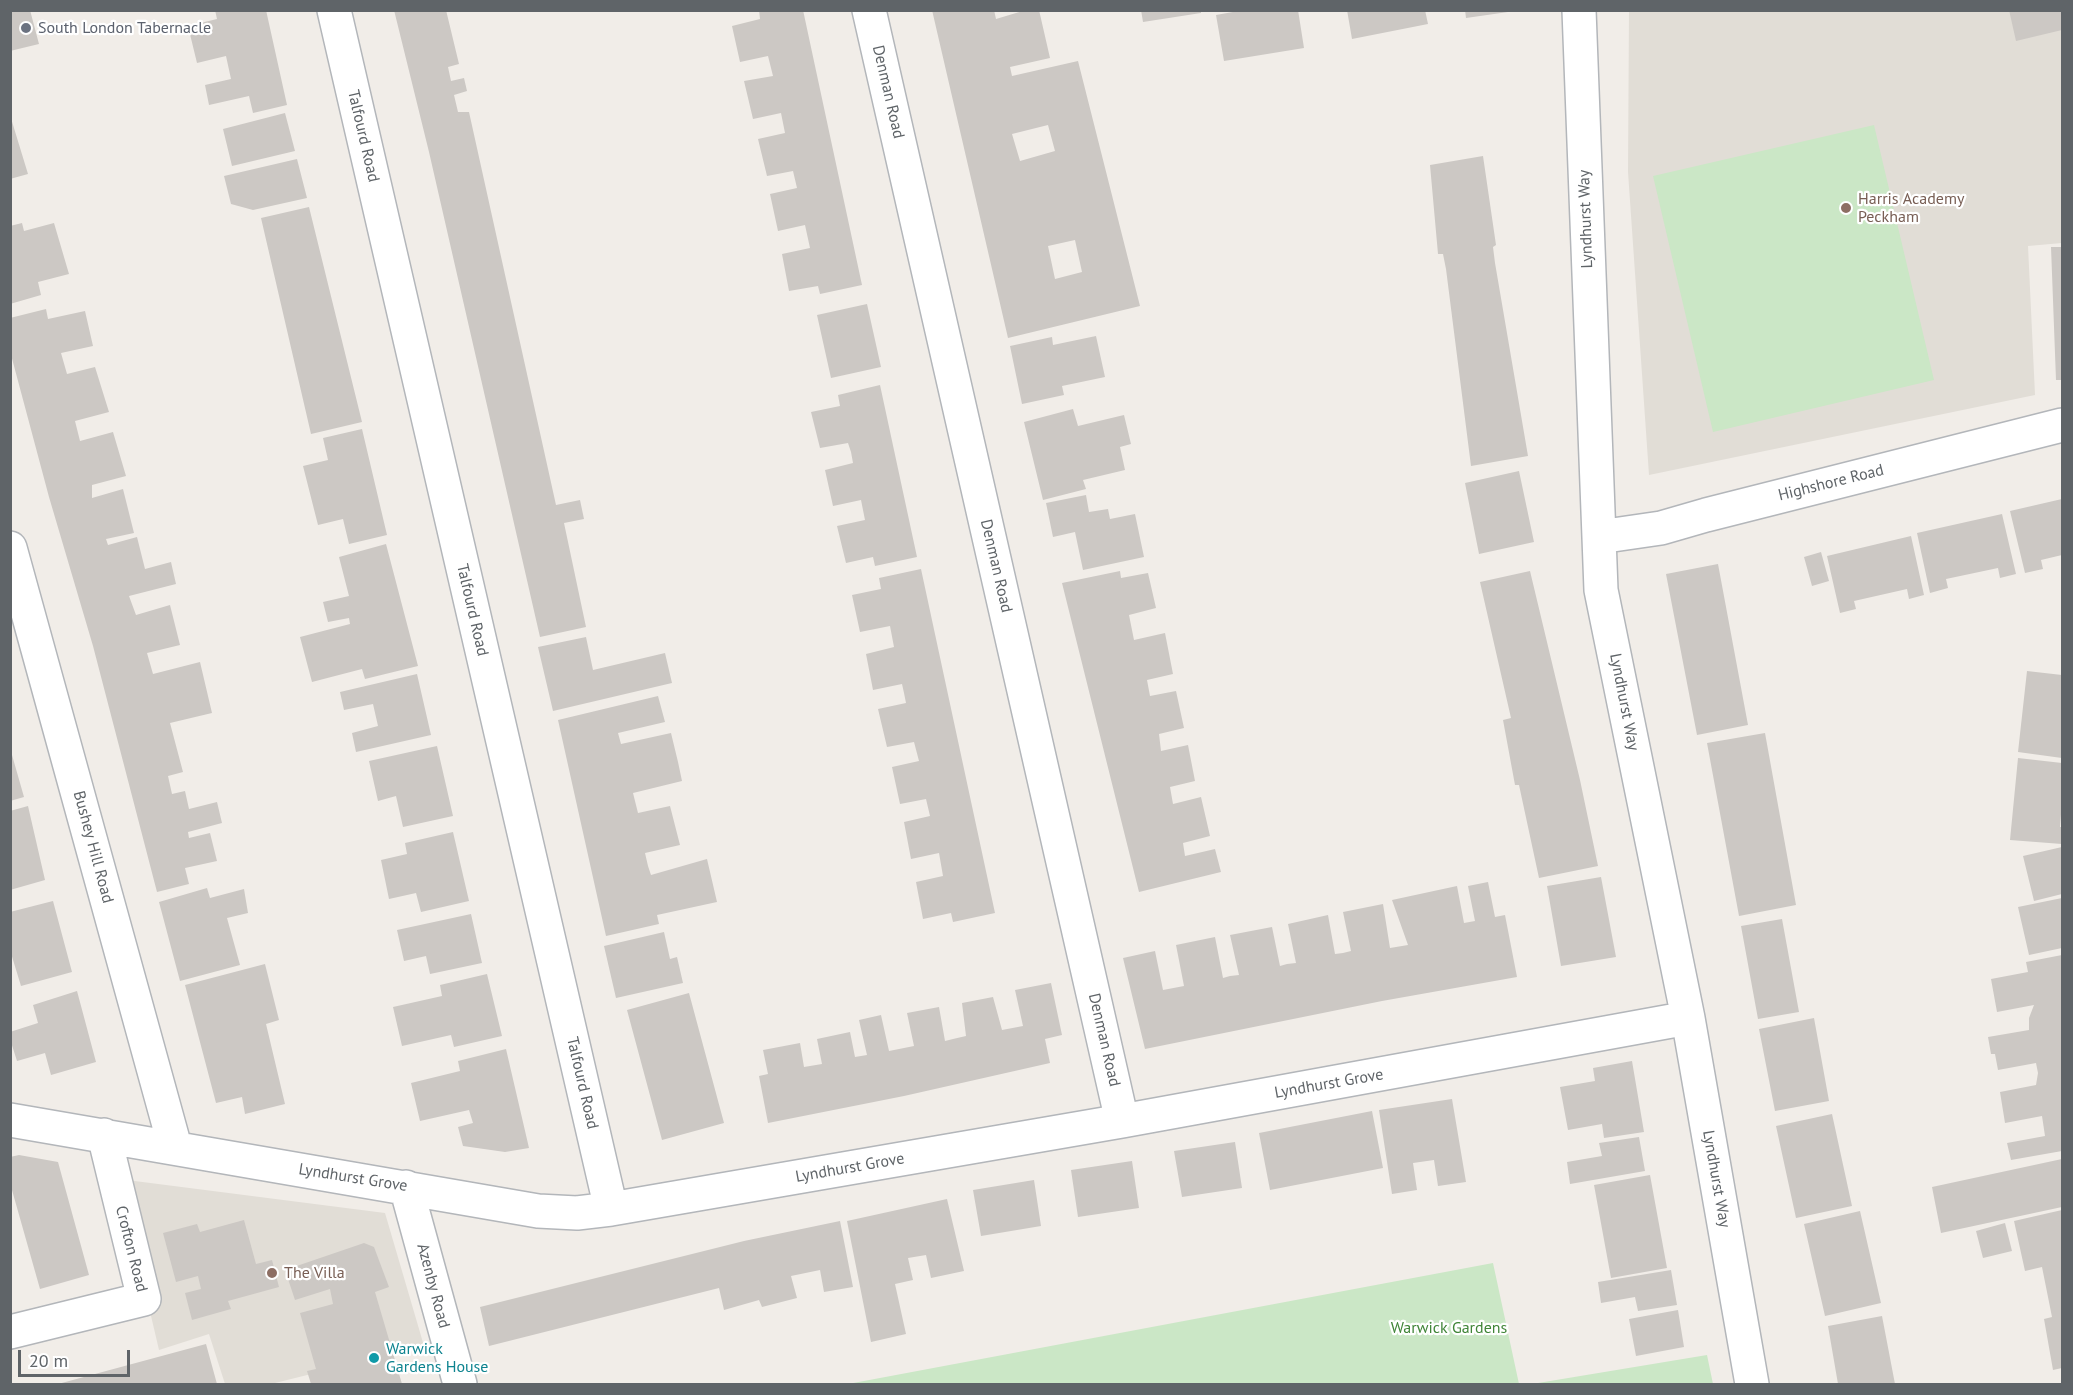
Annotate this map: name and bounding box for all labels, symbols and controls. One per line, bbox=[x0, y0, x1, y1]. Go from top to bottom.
place label: South London Tabernacle bbox=[38, 18, 211, 38]
marker: South London Tabernacle bbox=[19, 21, 33, 35]
street label: Denman Road bbox=[868, 43, 908, 141]
street label: Talfourd Road bbox=[343, 88, 383, 184]
street label: Lyndhurst Way bbox=[1575, 169, 1597, 269]
place label: Harris Academy Peckham bbox=[1858, 189, 1964, 227]
marker: Harris Academy Peckham bbox=[1839, 201, 1853, 215]
street label: Highshore Road bbox=[1776, 461, 1886, 505]
street label: Denman Road bbox=[976, 517, 1016, 615]
street label: Talfourd Road bbox=[452, 562, 492, 658]
street label: Lyndhurst Way bbox=[1605, 652, 1643, 752]
street label: Bushey Hill Road bbox=[69, 789, 117, 905]
street label: Denman Road bbox=[1084, 991, 1124, 1089]
street label: Talfourd Road bbox=[562, 1035, 602, 1131]
street label: Lyndhurst Grove bbox=[1273, 1065, 1385, 1103]
street label: Lyndhurst Way bbox=[1698, 1129, 1734, 1229]
street label: Lyndhurst Grove bbox=[794, 1149, 906, 1187]
street label: Lyndhurst Grove bbox=[297, 1160, 409, 1196]
street label: Crofton Road bbox=[111, 1204, 151, 1294]
street label: Azenby Road bbox=[412, 1242, 454, 1330]
place label: The Villa bbox=[284, 1263, 345, 1283]
marker: The Villa bbox=[265, 1266, 279, 1280]
park label: Warwick Gardens bbox=[1391, 1318, 1507, 1338]
scale bar bbox=[21, 1338, 134, 1376]
place label: Warwick Gardens House bbox=[386, 1339, 488, 1377]
text: 20 m bbox=[29, 1349, 68, 1372]
marker: Warwick Gardens House bbox=[367, 1351, 381, 1365]

